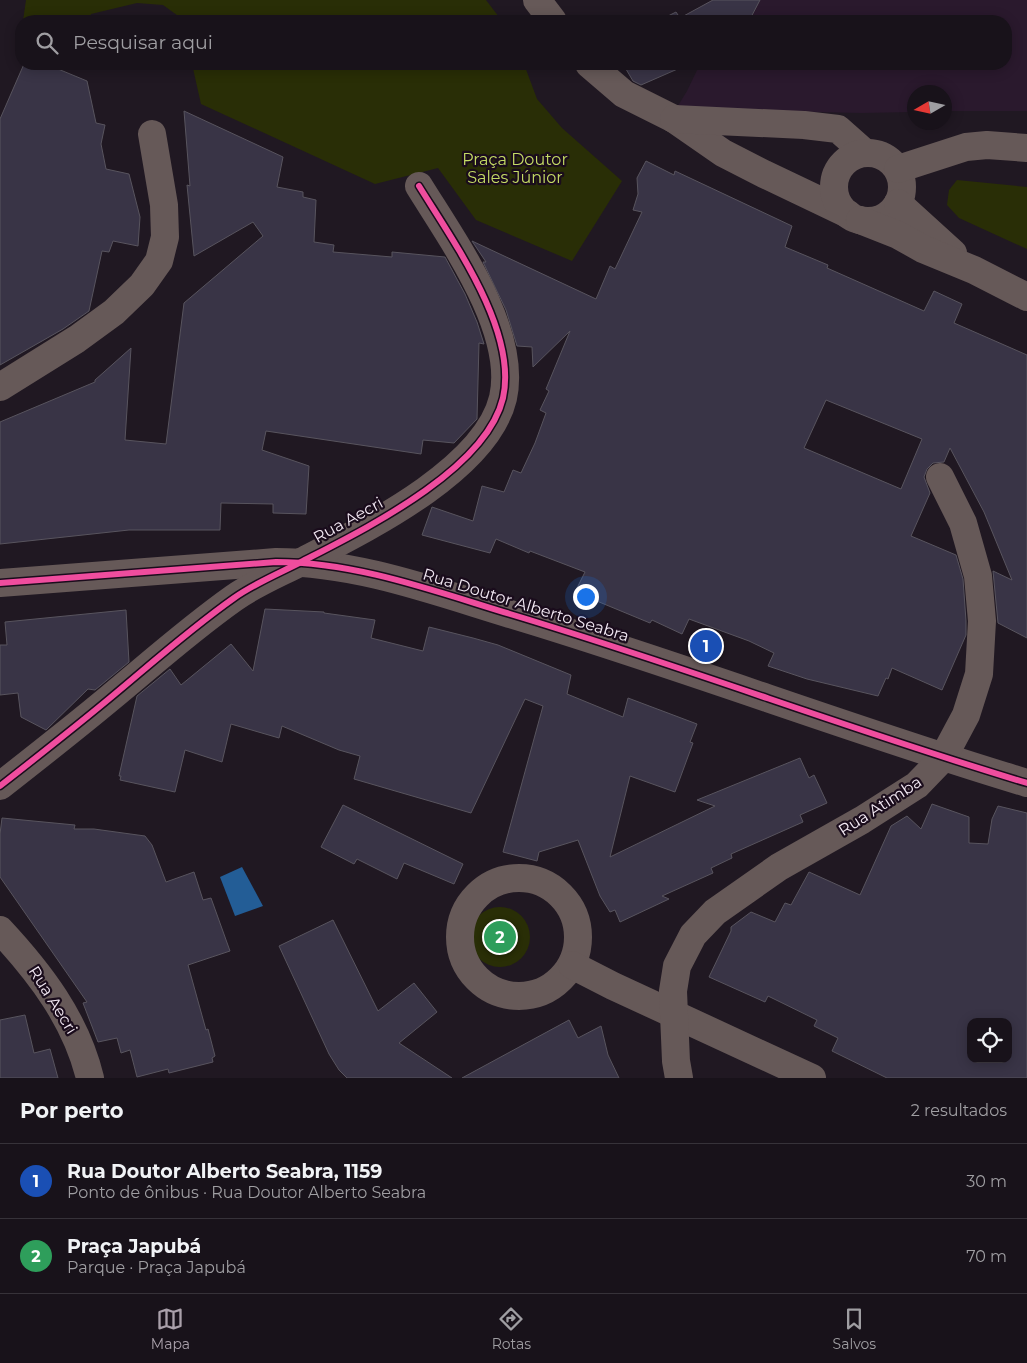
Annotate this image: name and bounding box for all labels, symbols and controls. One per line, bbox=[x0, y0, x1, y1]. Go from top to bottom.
search box bbox=[15, 15, 1012, 70]
icon: search bbox=[33, 29, 61, 57]
text: Pesquisar aqui bbox=[73, 31, 213, 54]
north arrow bbox=[907, 85, 952, 130]
park label: Praça Doutor Sales Júnior bbox=[462, 150, 568, 187]
street label: Rua Aecri bbox=[310, 493, 386, 547]
street label: Rua Doutor Alberto Seabra bbox=[420, 564, 632, 646]
your location bbox=[573, 584, 599, 610]
pin: 1 bbox=[690, 627, 722, 665]
street label: Rua Atimba bbox=[835, 772, 925, 840]
pin: 2 bbox=[484, 918, 516, 956]
street label: Rua Aecri bbox=[25, 962, 81, 1038]
map controls bbox=[967, 1018, 1012, 1063]
button: locate bbox=[967, 1018, 1012, 1063]
text: Por perto bbox=[20, 1098, 124, 1123]
text: 2 resultados bbox=[911, 1101, 1007, 1120]
text: Rua Doutor Alberto Seabra, 1159 bbox=[67, 1160, 382, 1183]
text: 1 bbox=[33, 1172, 39, 1191]
text: 30 m bbox=[966, 1172, 1007, 1191]
text: Ponto de ônibus · Rua Doutor Alberto Seabra bbox=[67, 1183, 426, 1202]
text: Praça Japubá bbox=[67, 1235, 201, 1258]
text: 2 bbox=[31, 1247, 41, 1266]
text: 70 m bbox=[966, 1247, 1007, 1266]
text: Parque · Praça Japubá bbox=[67, 1258, 246, 1277]
tab: Mapa bbox=[151, 1305, 190, 1353]
tab: Rotas bbox=[492, 1305, 531, 1353]
tab: Salvos bbox=[833, 1305, 876, 1353]

